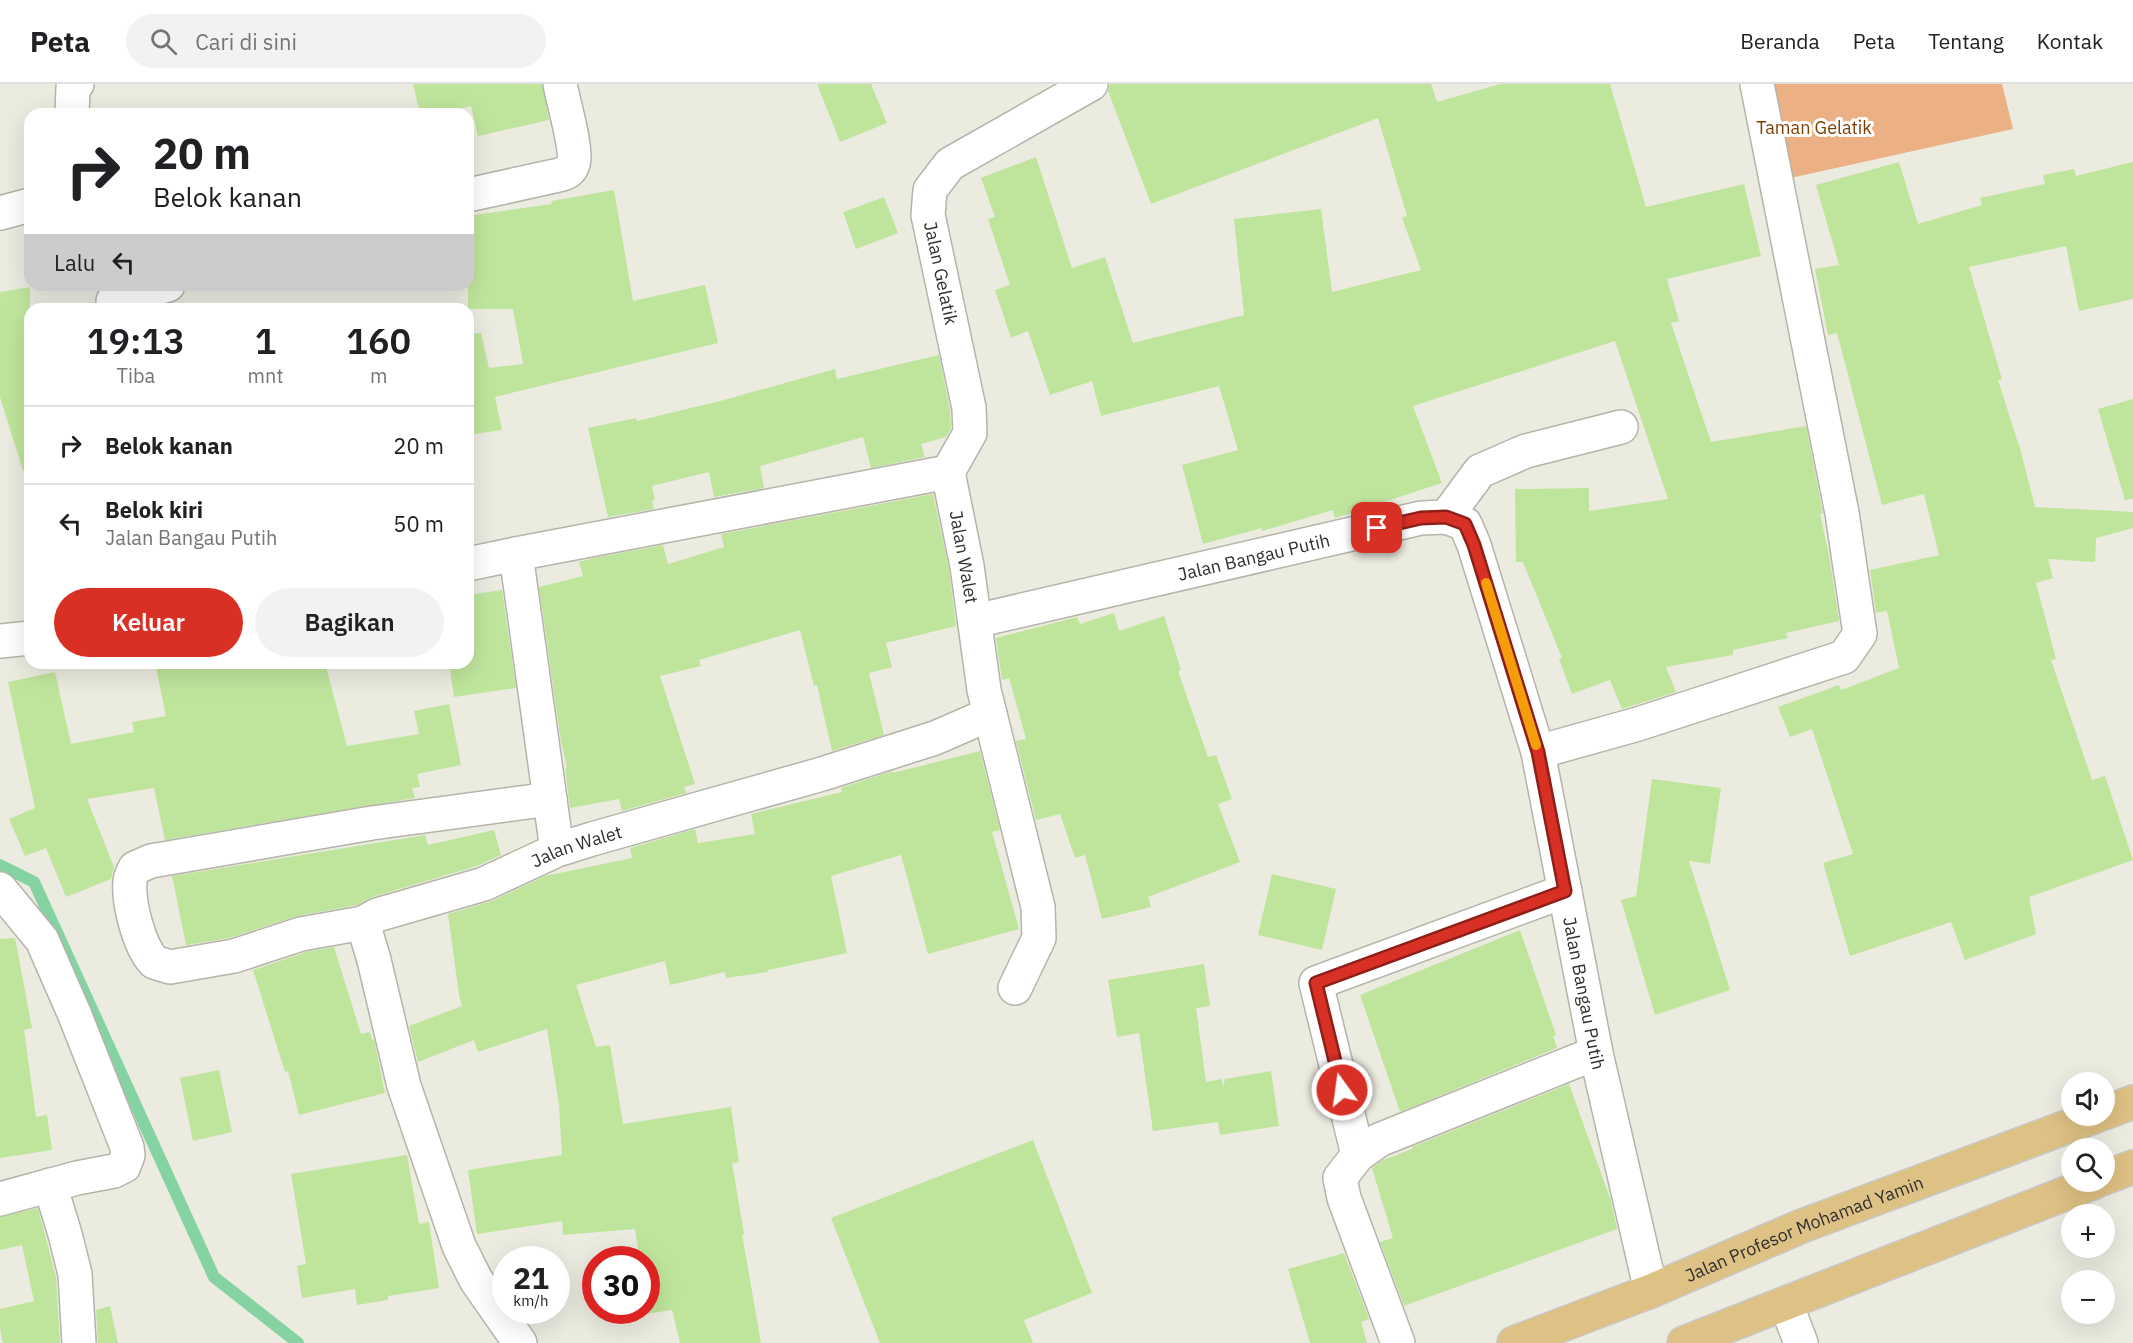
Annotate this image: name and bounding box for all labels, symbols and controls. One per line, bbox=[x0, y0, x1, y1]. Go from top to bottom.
search box bbox=[126, 14, 546, 68]
text: Peta bbox=[30, 23, 90, 60]
icon: search bbox=[147, 25, 180, 58]
text: Cari di sini bbox=[195, 27, 297, 56]
text: Beranda bbox=[1740, 27, 1820, 55]
text: Peta bbox=[1853, 27, 1895, 55]
text: Tentang bbox=[1928, 27, 2004, 55]
text: Kontak bbox=[2037, 27, 2103, 55]
park label: Taman Gelatik bbox=[1756, 116, 1872, 139]
text: 20 m bbox=[153, 126, 251, 181]
icon: right bbox=[54, 132, 132, 210]
text: Belok kanan bbox=[153, 179, 302, 214]
street label: Jalan Gelatik bbox=[919, 219, 963, 327]
icon: left bbox=[107, 246, 140, 279]
text: Lalu bbox=[54, 248, 95, 277]
text: 19:13 bbox=[87, 317, 185, 364]
text: 1 bbox=[255, 317, 276, 364]
text: 160 bbox=[346, 317, 411, 364]
text: Tiba bbox=[116, 362, 155, 389]
text: mnt bbox=[248, 362, 283, 389]
text: m bbox=[370, 362, 387, 389]
icon: right bbox=[54, 429, 87, 462]
text: Belok kanan bbox=[105, 431, 233, 460]
text: 20 m bbox=[393, 431, 444, 460]
text: Belok kiri bbox=[105, 495, 203, 524]
pin bbox=[1351, 502, 1402, 553]
icon: left bbox=[54, 507, 87, 540]
text: 50 m bbox=[393, 509, 444, 538]
street label: Jalan Walet bbox=[944, 509, 984, 605]
icon: arrive bbox=[1360, 511, 1393, 544]
text: Jalan Bangau Putih bbox=[105, 524, 277, 551]
street label: Jalan Bangau Putih bbox=[1175, 528, 1332, 585]
button: Keluar bbox=[54, 588, 243, 657]
button: Bagikan bbox=[255, 588, 444, 657]
street label: Jalan Walet bbox=[527, 820, 624, 872]
street label: Jalan Bangau Putih bbox=[1558, 915, 1611, 1072]
position arrow bbox=[1310, 1058, 1374, 1122]
map controls bbox=[2061, 1072, 2115, 1324]
button: sound bbox=[2061, 1072, 2115, 1126]
button: search bbox=[2061, 1138, 2115, 1192]
street label: Jalan Profesor Mohamad Yamin bbox=[1681, 1170, 1926, 1287]
button: + bbox=[2061, 1204, 2115, 1258]
speed limit sign: 30 bbox=[582, 1246, 660, 1324]
text: 21 bbox=[513, 1258, 549, 1297]
button: − bbox=[2061, 1270, 2115, 1324]
text: km/h bbox=[513, 1291, 549, 1310]

